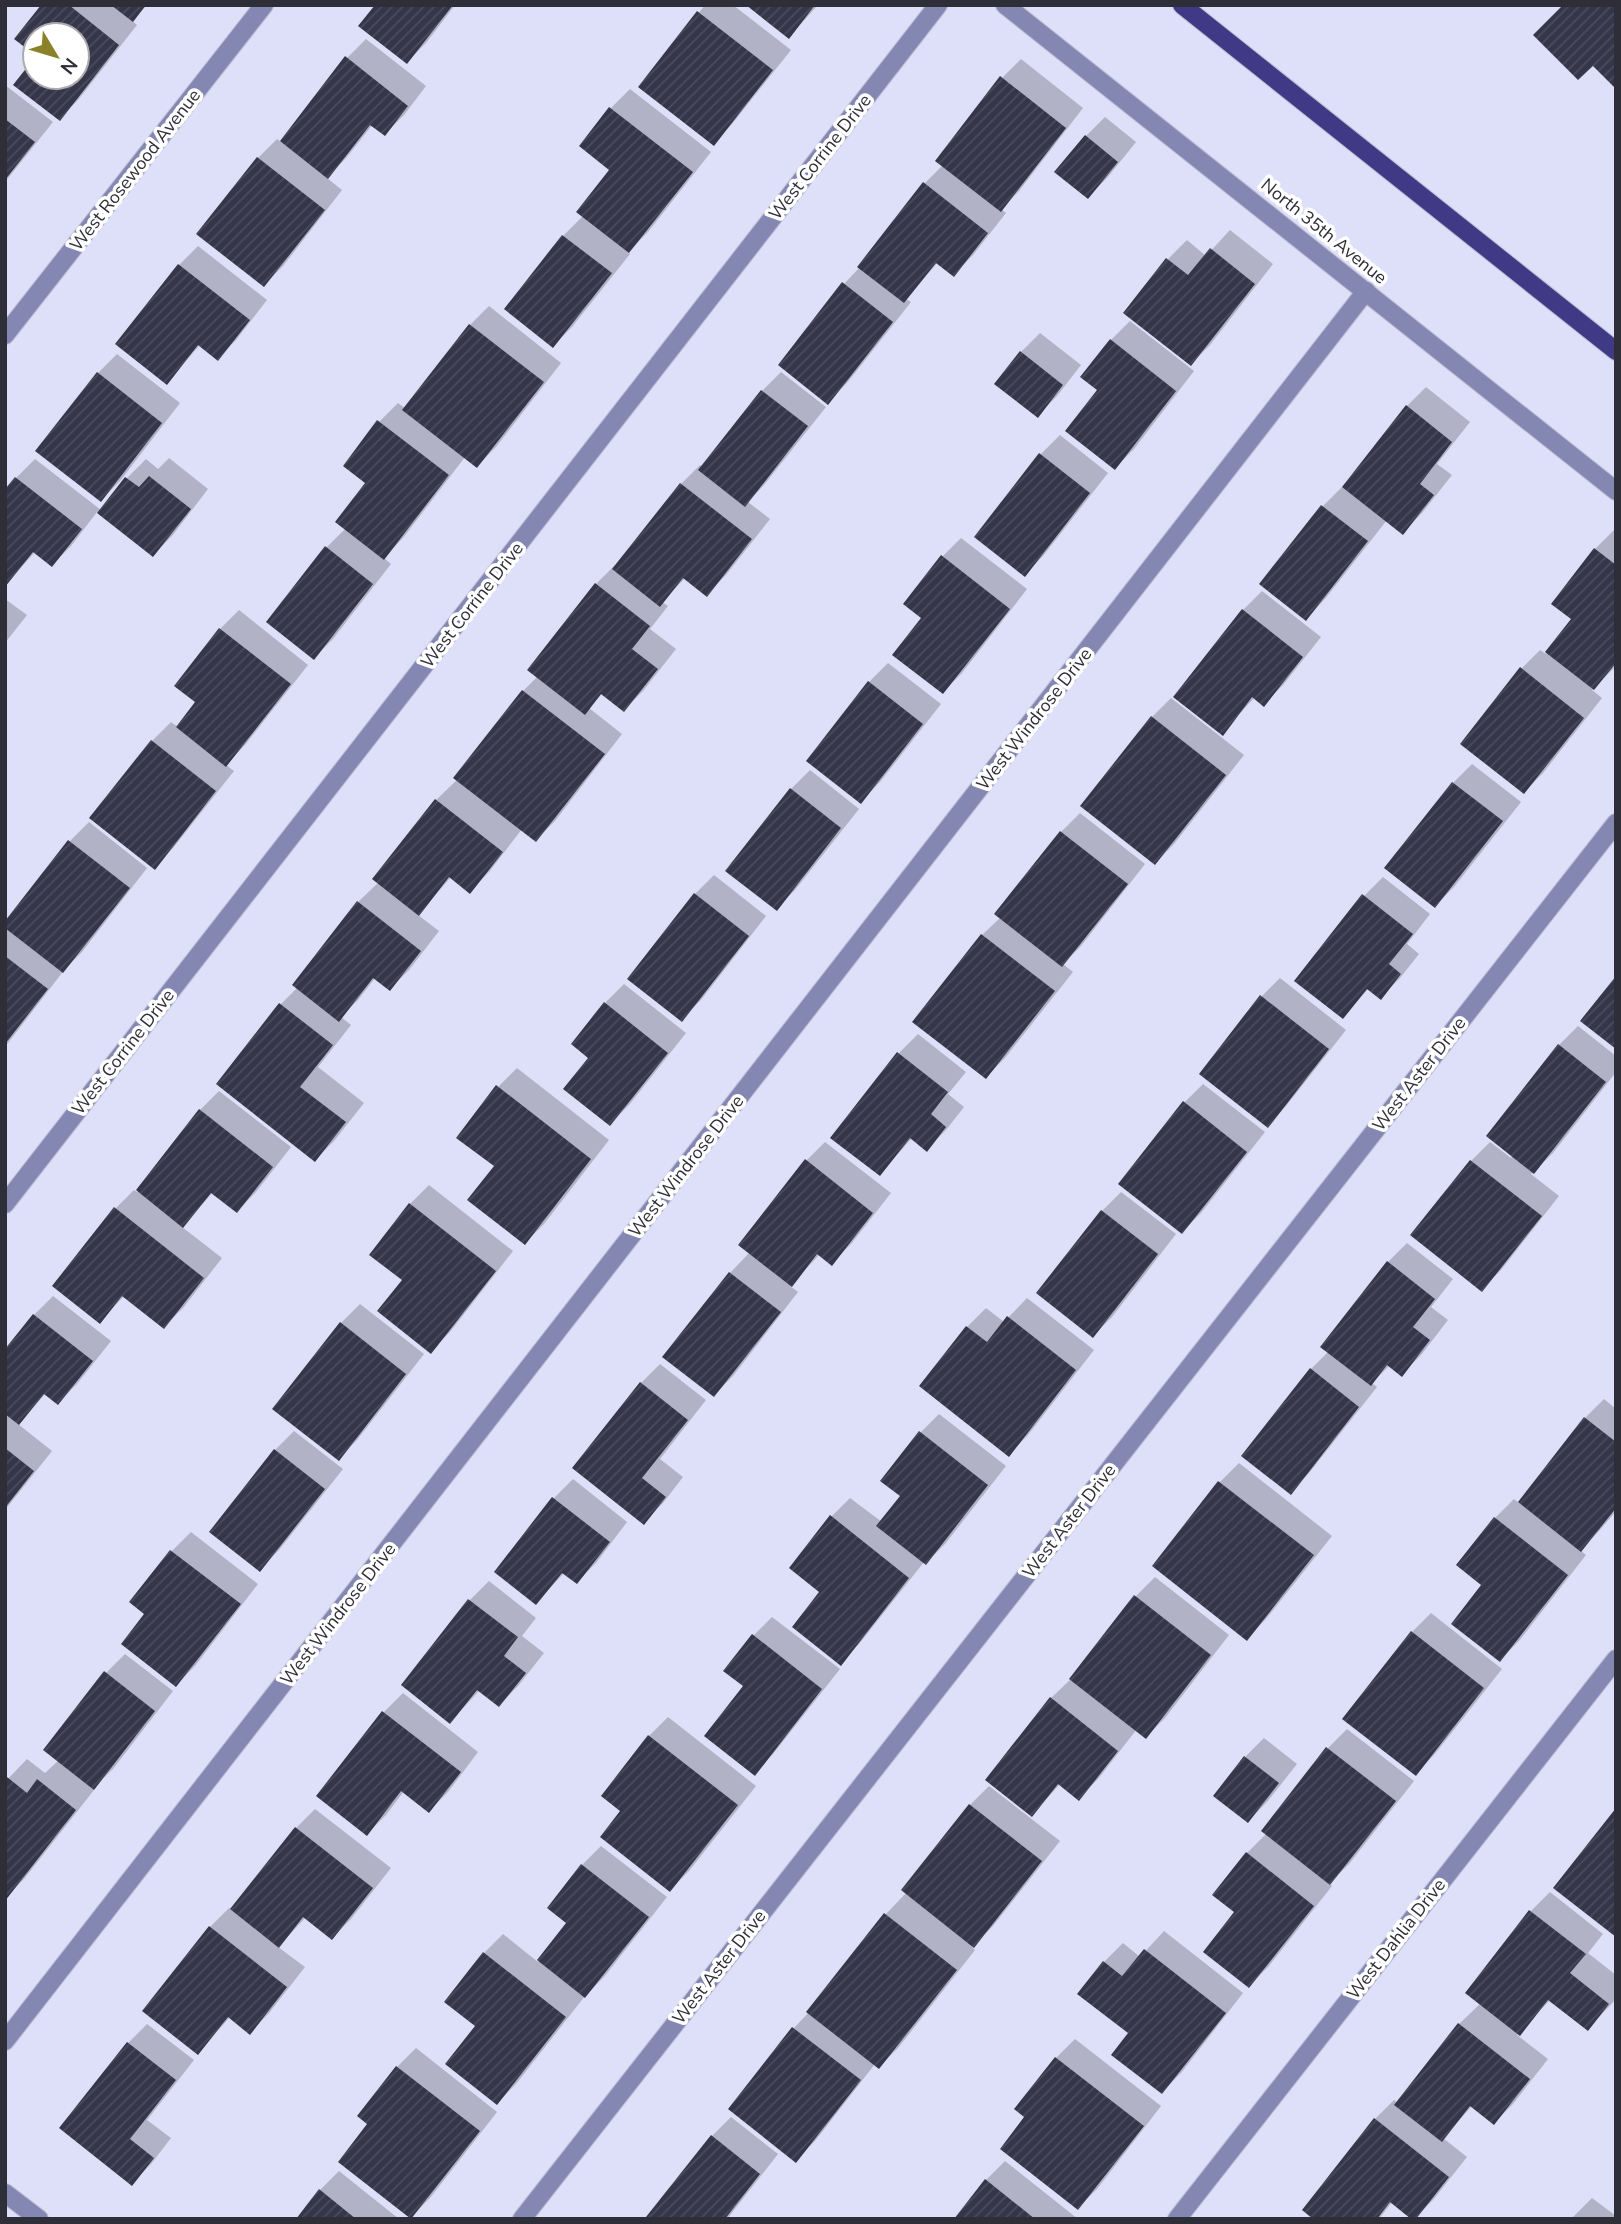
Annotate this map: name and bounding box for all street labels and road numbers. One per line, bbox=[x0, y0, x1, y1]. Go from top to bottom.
street label: West Rosewood Avenue bbox=[64, 84, 206, 256]
street label: West Corrine Drive bbox=[763, 89, 877, 225]
street label: North 35th Avenue bbox=[1256, 173, 1392, 289]
street label: West Corrine Drive bbox=[415, 537, 529, 673]
street label: West Windrose Drive bbox=[971, 643, 1097, 795]
street label: West Corrine Drive bbox=[66, 984, 180, 1120]
street label: West Aster Drive bbox=[1367, 1012, 1471, 1136]
street label: West Windrose Drive bbox=[623, 1090, 749, 1242]
street label: West Aster Drive bbox=[1017, 1459, 1121, 1583]
street label: West Windrose Drive bbox=[275, 1538, 401, 1690]
street label: West Dahlia Drive bbox=[1341, 1874, 1451, 2004]
street label: West Aster Drive bbox=[667, 1905, 771, 2029]

